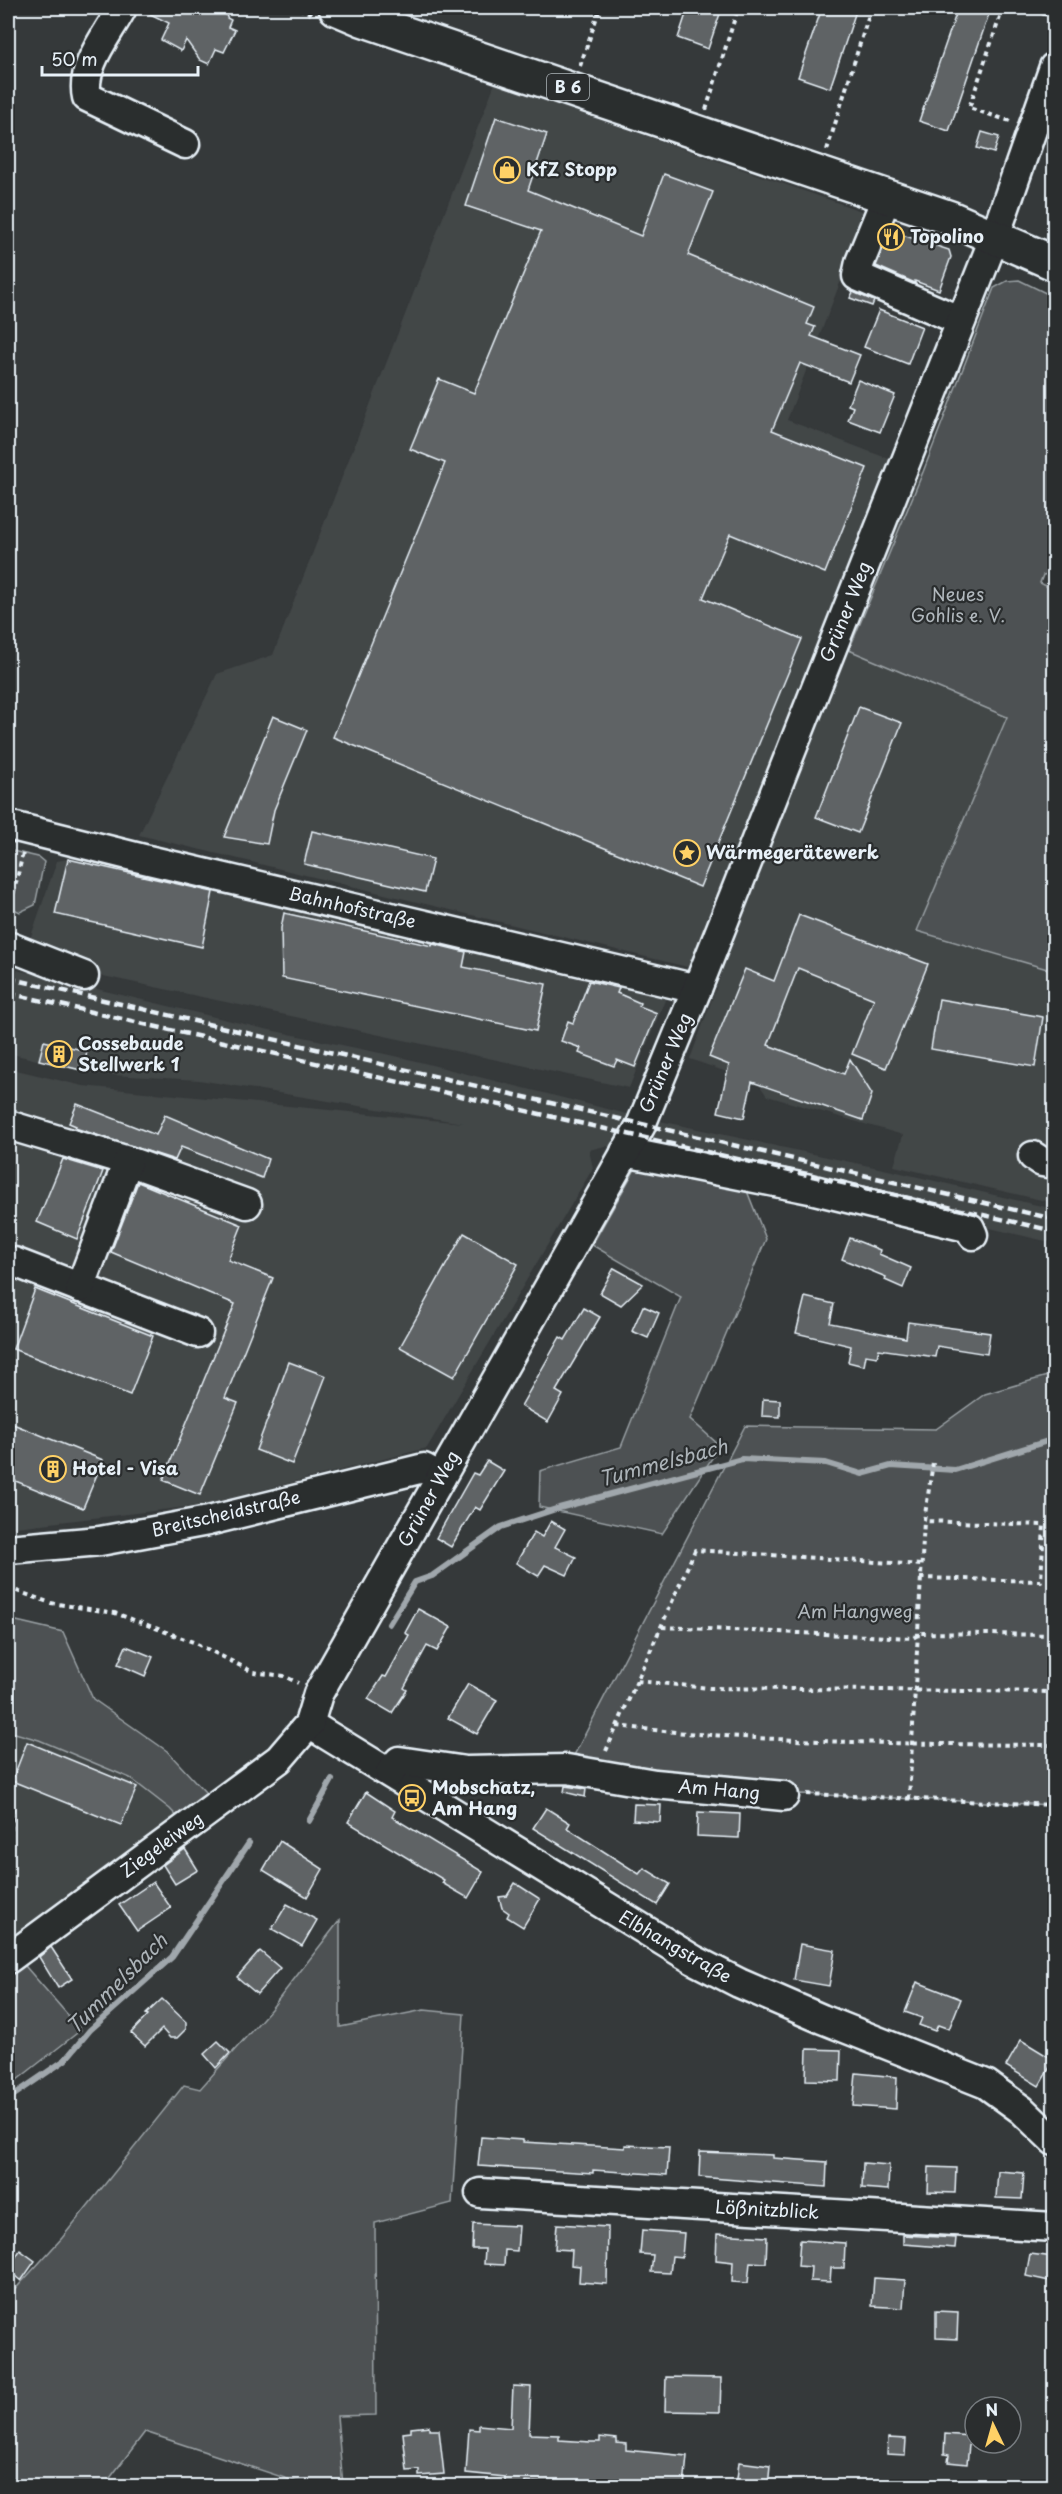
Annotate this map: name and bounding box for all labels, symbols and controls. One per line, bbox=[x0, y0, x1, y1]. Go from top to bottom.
scale bar bbox=[42, 39, 198, 77]
text: 50 m bbox=[51, 45, 98, 72]
road number: B 6 bbox=[547, 74, 589, 100]
shop icon: KfZ Stopp bbox=[492, 155, 522, 185]
place label: KfZ Stopp bbox=[526, 155, 617, 182]
restaurant icon: Topolino bbox=[876, 222, 906, 252]
place label: Topolino bbox=[910, 222, 984, 249]
street label: Grüner Weg bbox=[812, 557, 877, 666]
park label: Neues Gohlis e. V. bbox=[911, 580, 1005, 628]
place icon: Wärmegerätewerk bbox=[672, 838, 702, 868]
place label: Wärmegerätewerk bbox=[706, 838, 879, 865]
street label: Bahnhofstraße bbox=[286, 879, 419, 934]
street label: Grüner Weg bbox=[631, 1008, 698, 1117]
place label: Cossebaude Stellwerk 1 bbox=[78, 1029, 184, 1077]
building icon: Cossebaude Stellwerk 1 bbox=[44, 1039, 74, 1069]
water label: Tummelsbach bbox=[595, 1430, 731, 1494]
street label: Grüner Weg bbox=[390, 1445, 465, 1551]
building icon: Hotel - Visa bbox=[38, 1454, 68, 1484]
place label: Hotel - Visa bbox=[72, 1454, 179, 1481]
street label: Breitscheidstraße bbox=[149, 1482, 303, 1543]
park label: Am Hangweg bbox=[797, 1597, 913, 1624]
street label: Am Hang bbox=[677, 1771, 761, 1806]
place label: Mobschatz, Am Hang bbox=[431, 1773, 535, 1821]
bus stop icon: Mobschatz, Am Hang bbox=[397, 1783, 427, 1813]
street label: Ziegeleiweg bbox=[114, 1804, 208, 1883]
street label: Elbhangstraße bbox=[614, 1902, 737, 1989]
water label: Tummelsbach bbox=[59, 1926, 174, 2041]
street label: Lößnitzblick bbox=[714, 2192, 820, 2225]
north arrow bbox=[963, 2395, 1023, 2455]
text: N bbox=[984, 2397, 999, 2422]

